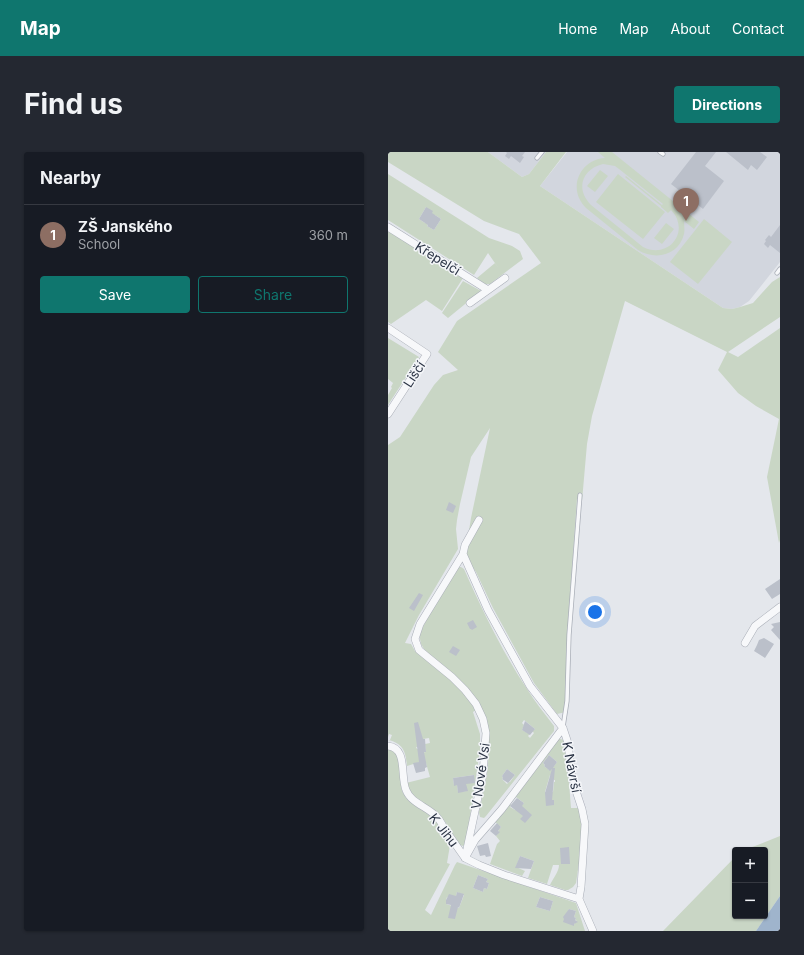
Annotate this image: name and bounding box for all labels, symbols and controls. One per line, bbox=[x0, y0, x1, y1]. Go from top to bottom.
text: Map bbox=[20, 17, 61, 40]
text: Home bbox=[558, 20, 597, 37]
text: Map bbox=[619, 20, 649, 37]
text: About bbox=[671, 20, 710, 37]
text: Contact bbox=[732, 20, 784, 37]
button: Directions bbox=[674, 86, 780, 123]
text: Find us bbox=[24, 87, 123, 121]
text: Nearby bbox=[40, 168, 101, 188]
pin: 1 bbox=[673, 188, 699, 221]
text: ZŠ Janského bbox=[78, 217, 172, 236]
text: 1 bbox=[50, 227, 56, 243]
text: 360 m bbox=[309, 227, 348, 243]
text: School bbox=[78, 236, 120, 252]
street label: Křepelčí bbox=[412, 238, 464, 279]
button: Save bbox=[40, 276, 190, 313]
button: Share bbox=[198, 276, 348, 313]
street label: Liščí bbox=[400, 357, 429, 390]
your location bbox=[585, 602, 605, 622]
street label: K Návrší bbox=[559, 740, 585, 795]
street label: V Nové Vsi bbox=[467, 742, 493, 810]
street label: K Jihu bbox=[426, 810, 462, 850]
map controls bbox=[732, 847, 768, 919]
button: + bbox=[732, 847, 768, 883]
button: − bbox=[732, 883, 768, 919]

